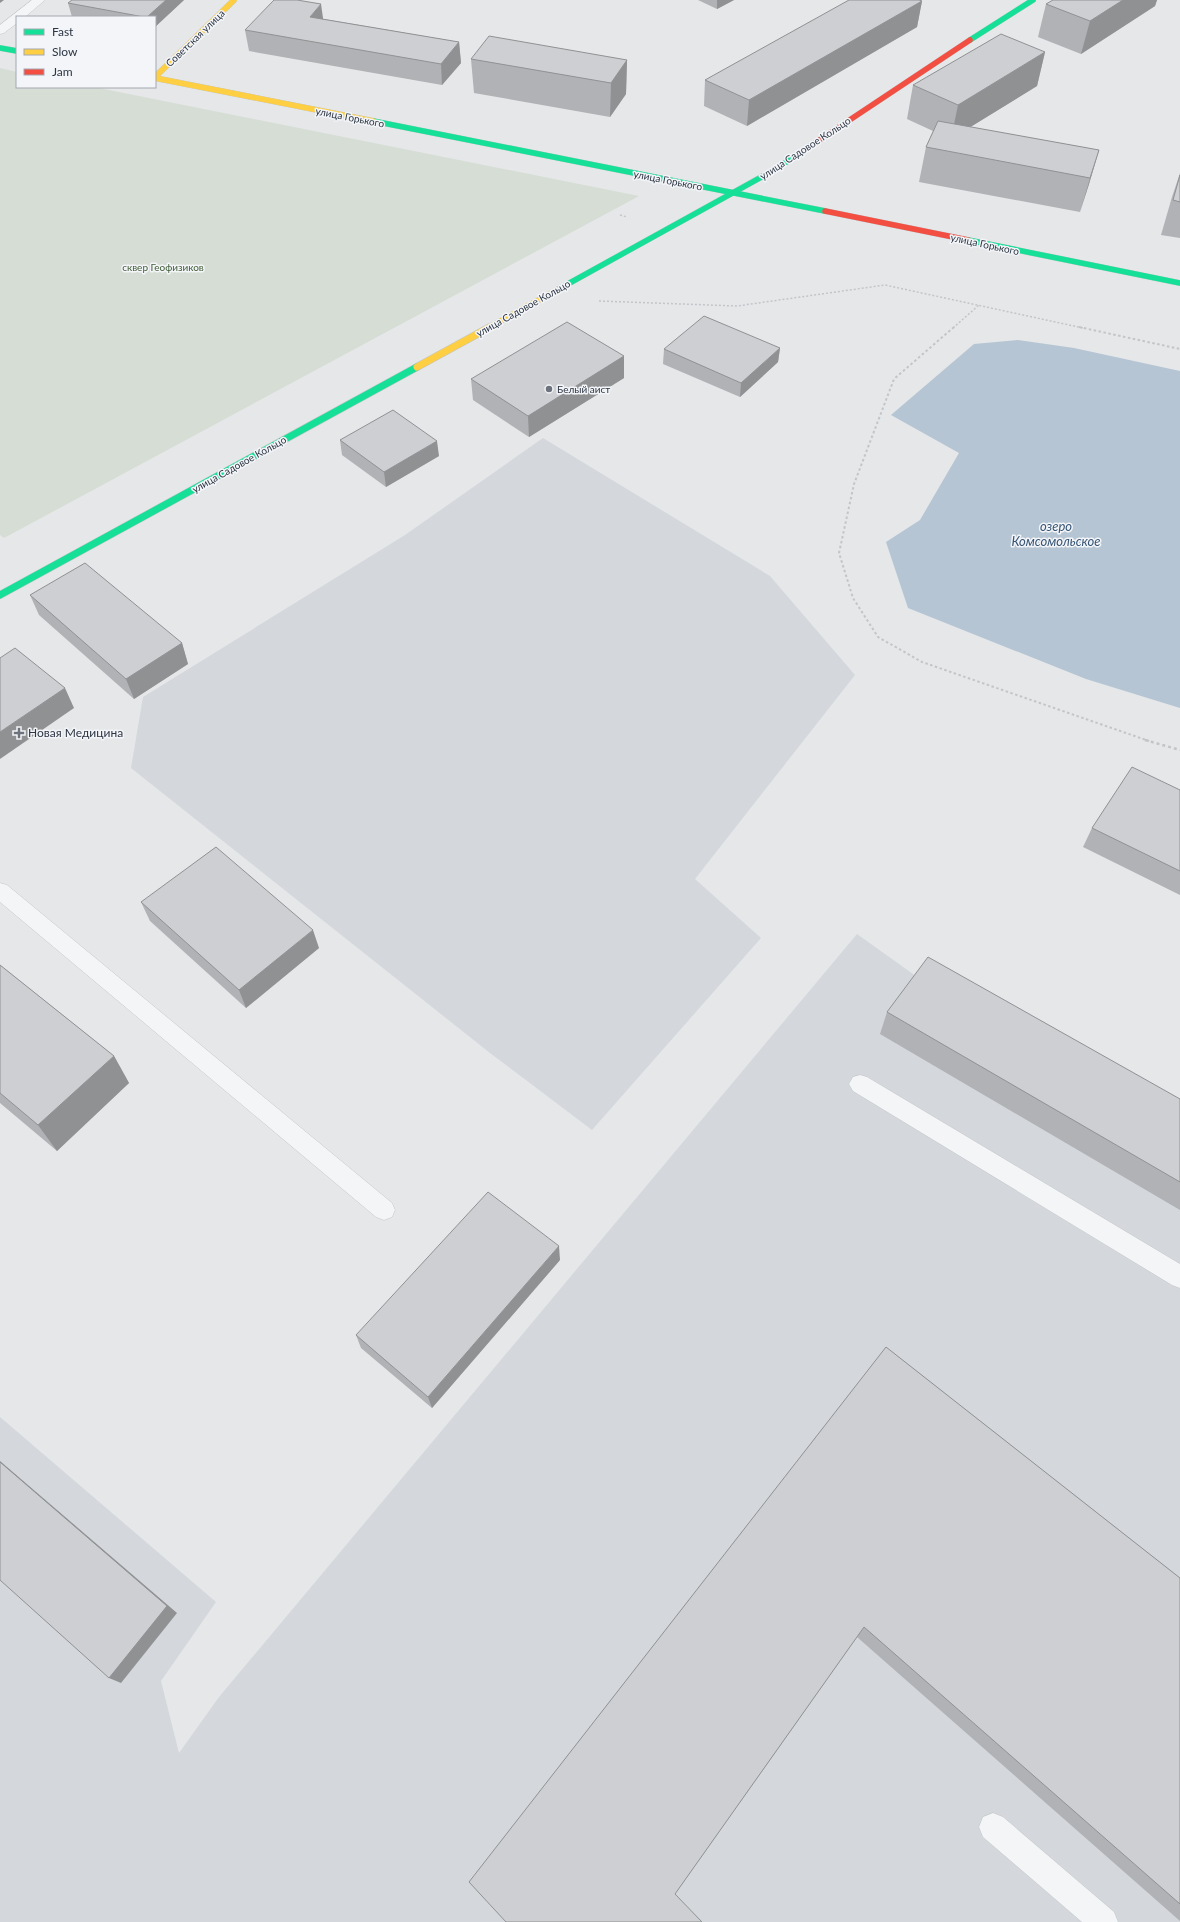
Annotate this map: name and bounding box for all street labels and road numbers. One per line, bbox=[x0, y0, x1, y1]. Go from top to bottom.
street label: Советская улица bbox=[163, 7, 227, 69]
street label: улица Горького bbox=[315, 104, 386, 130]
street label: улица Садовое Кольцо bbox=[757, 114, 853, 182]
street label: улица Горького bbox=[633, 167, 704, 193]
street label: улица Горького bbox=[950, 231, 1021, 257]
street label: улица Садовое Кольцо bbox=[474, 277, 572, 339]
street label: улица Садовое Кольцо bbox=[190, 433, 288, 495]

